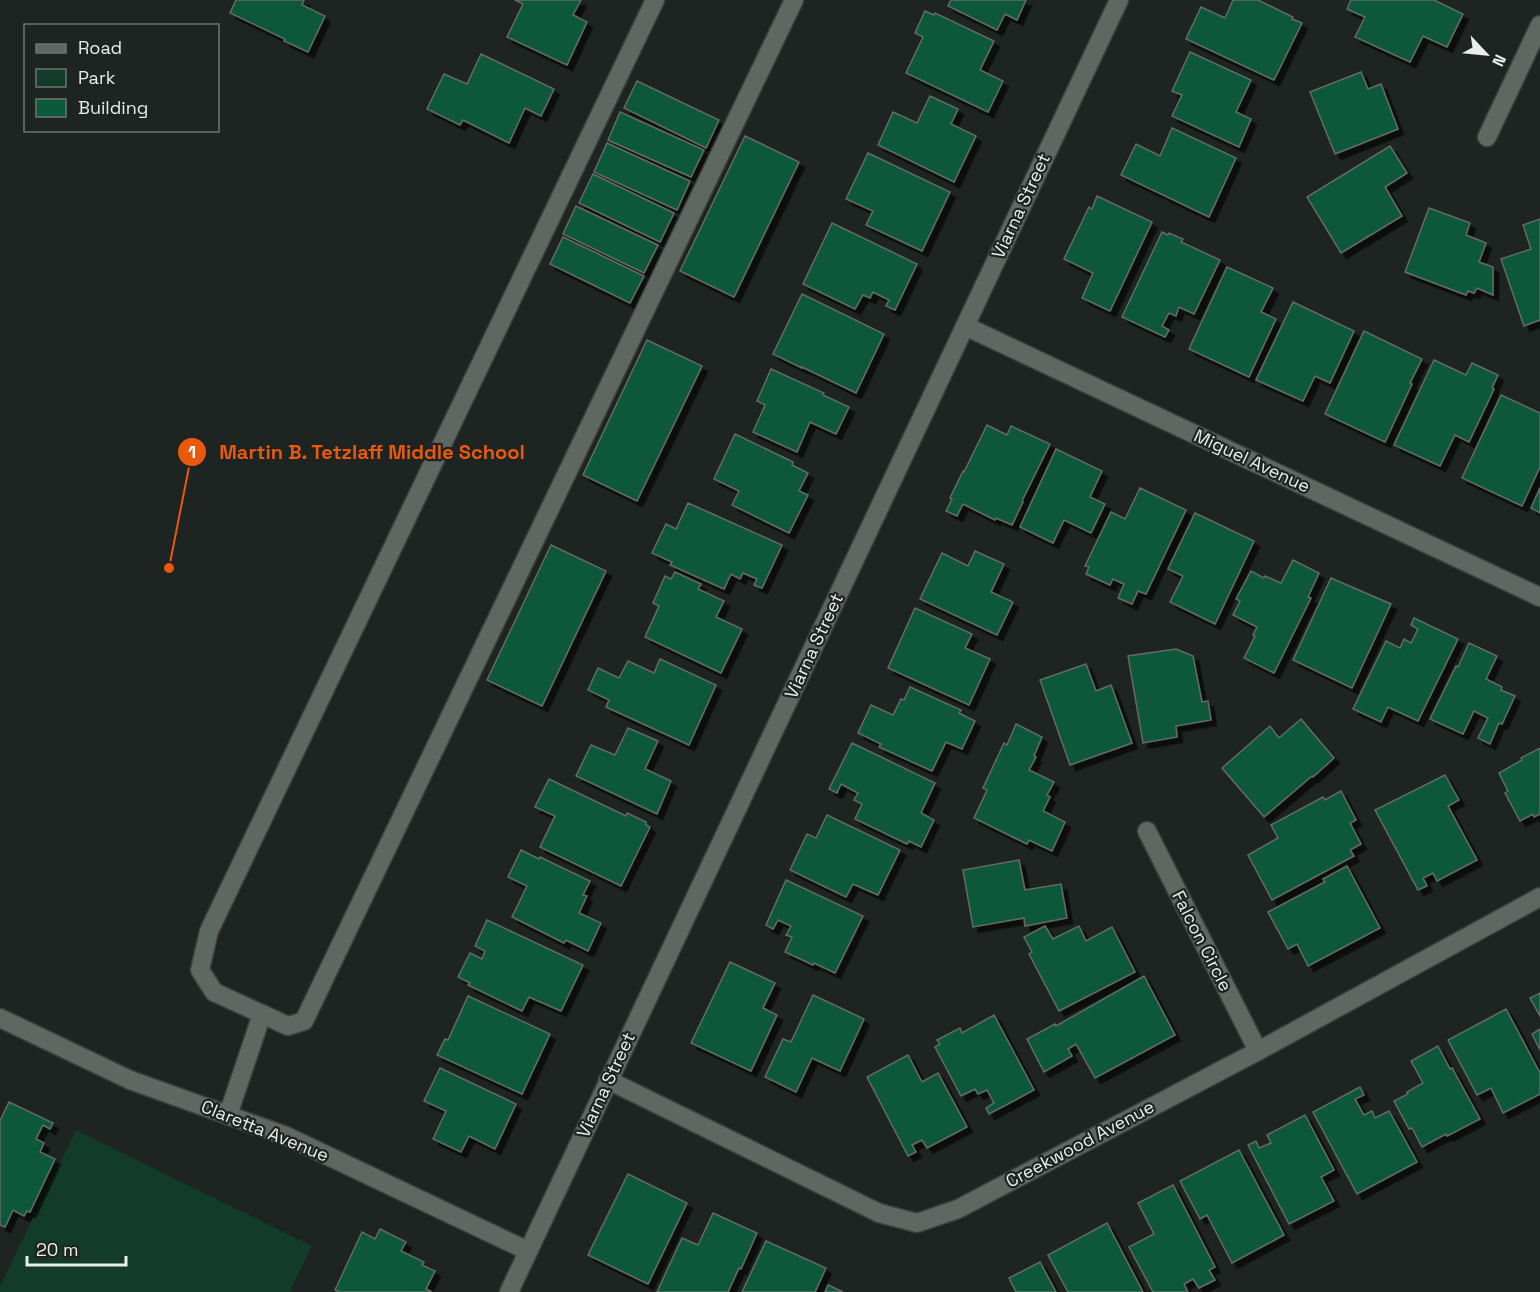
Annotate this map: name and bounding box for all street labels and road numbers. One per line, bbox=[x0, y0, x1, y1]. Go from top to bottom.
street label: Viarna Street bbox=[986, 149, 1055, 262]
street label: Miguel Avenue bbox=[1190, 424, 1314, 498]
street label: Viarna Street bbox=[779, 589, 848, 702]
street label: Falcon Circle bbox=[1167, 886, 1238, 995]
street label: Viarna Street bbox=[571, 1028, 640, 1141]
street label: Claretta Avenue bbox=[198, 1094, 332, 1167]
street label: Creekwood Avenue bbox=[1001, 1095, 1158, 1192]

